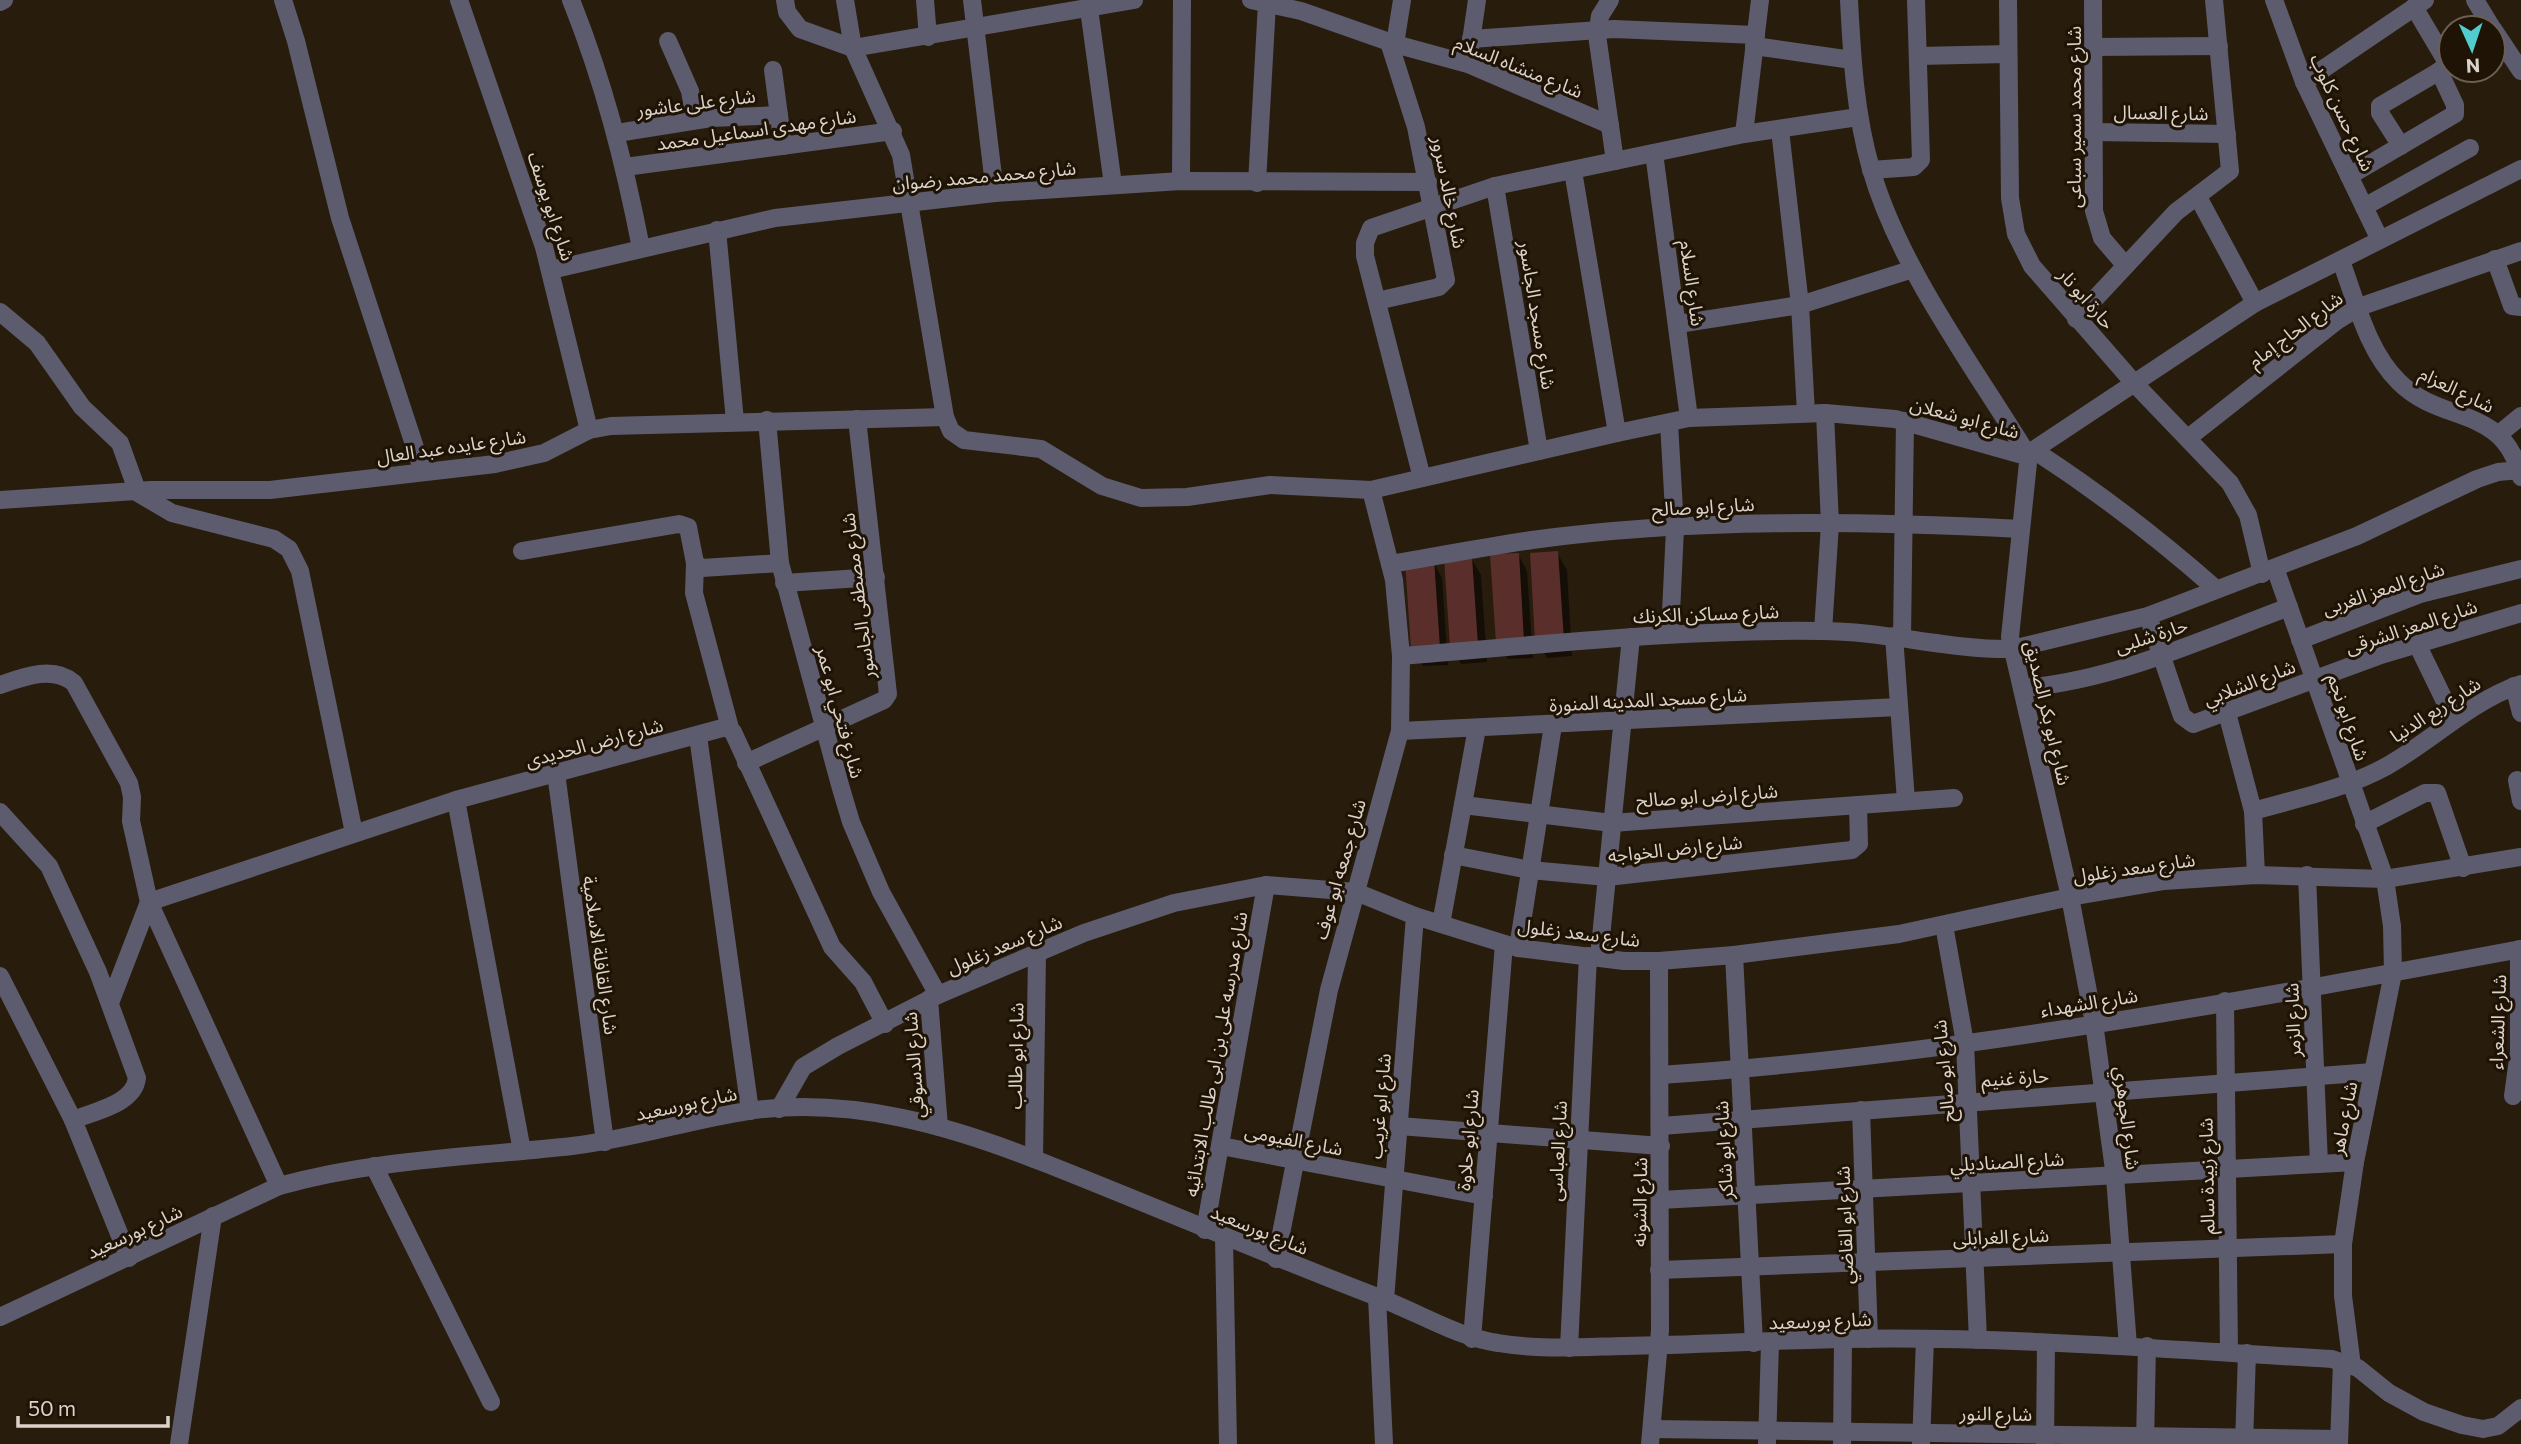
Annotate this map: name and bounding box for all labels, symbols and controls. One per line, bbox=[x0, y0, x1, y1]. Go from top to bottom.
north arrow bbox=[2437, 14, 2507, 84]
street label: شارع محمد سمير سباعى bbox=[2062, 26, 2088, 208]
street label: شارع منشاه السلام bbox=[1450, 30, 1587, 106]
street label: شارع حسن كلوب bbox=[2303, 50, 2380, 176]
text: N bbox=[2465, 55, 2481, 78]
street label: شارع على عاشور bbox=[634, 83, 757, 124]
street label: شارع العسال bbox=[2113, 100, 2209, 127]
street label: شارع مهدى اسماعيل محمد bbox=[655, 104, 858, 157]
street label: شارع خالد سرور bbox=[1425, 133, 1472, 251]
street label: شارع ابو يوسف bbox=[521, 149, 580, 264]
street label: شارع محمد محمد رضوان bbox=[891, 156, 1077, 197]
street label: شارع مسجد الجاسور bbox=[1512, 238, 1561, 392]
street label: شارع السلام bbox=[1672, 238, 1710, 328]
street label: حارة ابو نار bbox=[2053, 262, 2120, 334]
street label: شارع الحاج إمام bbox=[2243, 286, 2349, 375]
street label: شارع العزام bbox=[2414, 361, 2498, 421]
street label: شارع ابو شعلان bbox=[1907, 391, 2022, 446]
street label: شارع عايده عبد العال bbox=[375, 424, 528, 471]
street label: شارع ابو صالح bbox=[1651, 492, 1755, 524]
street label: شارع مصطفى الجاسور bbox=[835, 511, 882, 681]
street label: شارع المعز الغربى bbox=[2319, 556, 2448, 622]
street label: شارع المعز الشرقى bbox=[2342, 594, 2481, 661]
street label: شارع مساكن الكرنك bbox=[1632, 599, 1780, 630]
street label: حارة شلبى bbox=[2112, 612, 2191, 659]
street label: شارع ابو بكر الصديق bbox=[2018, 639, 2077, 788]
street label: شارع فتحي ابو عمر bbox=[808, 642, 870, 782]
street label: شارع الشلابي bbox=[2200, 654, 2300, 714]
street label: شارع ابو نجم bbox=[2320, 670, 2375, 765]
street label: شارع ربع الدنيا bbox=[2385, 671, 2487, 750]
street label: شارع مسجد المدينه المنورة bbox=[1548, 682, 1748, 719]
street label: شارع ارض الحديدى bbox=[522, 713, 666, 774]
street label: شارع ارض ابو صالح bbox=[1635, 779, 1779, 815]
street label: شارع جمعه ابو عوف bbox=[1308, 796, 1373, 943]
street label: شارع ارض الخواجه bbox=[1606, 829, 1744, 870]
street label: شارع سعد زغلول bbox=[2071, 847, 2197, 890]
street label: شارع القافلة الاسلامية bbox=[575, 874, 624, 1036]
street label: شارع سعد زغلول bbox=[943, 909, 1066, 981]
street label: شارع مدرسه على بن ابى طالب الابتدائيه bbox=[1179, 910, 1254, 1199]
street label: شارع سعد زغلول bbox=[1516, 913, 1642, 954]
street label: شارع الشعراء bbox=[2484, 974, 2513, 1070]
street label: شارع الزمر bbox=[2279, 982, 2308, 1059]
street label: شارع الشهداء bbox=[2039, 983, 2140, 1024]
street label: شارع ابو طالب bbox=[1003, 1002, 1030, 1110]
street label: شارع الدسوقي bbox=[898, 1011, 933, 1119]
street label: شارع ابو صالح bbox=[1927, 1018, 1963, 1123]
street label: شارع ابو غريب bbox=[1363, 1052, 1398, 1160]
street label: حارة غنيم bbox=[1980, 1063, 2050, 1095]
street label: شارع الجوهري bbox=[2106, 1065, 2146, 1172]
street label: شارع ماهر bbox=[2324, 1079, 2364, 1158]
street label: شارع بورسعيد bbox=[633, 1081, 739, 1128]
street label: شارع ابو حلاوة bbox=[1451, 1088, 1486, 1192]
street label: شارع العباسى bbox=[1543, 1100, 1574, 1202]
street label: شارع ابو شاكر bbox=[1709, 1100, 1740, 1201]
street label: شارع زبيدة سالم bbox=[2193, 1117, 2223, 1235]
street label: شارع الفيومى bbox=[1242, 1118, 1345, 1163]
street label: شارع الصناديلي bbox=[1949, 1147, 2065, 1180]
street label: شارع الشونه bbox=[1627, 1157, 1654, 1247]
street label: شارع ابو القاضي bbox=[1830, 1165, 1862, 1285]
street label: شارع بورسعيد bbox=[82, 1199, 187, 1266]
street label: شارع بورسعيد bbox=[1207, 1199, 1312, 1262]
street label: شارع الغرابلى bbox=[1952, 1223, 2050, 1252]
street label: شارع بورسعيد bbox=[1768, 1307, 1872, 1336]
scale bar bbox=[18, 1384, 168, 1428]
text: 50 m bbox=[28, 1395, 76, 1420]
street label: شارع النور bbox=[1958, 1401, 2032, 1428]

